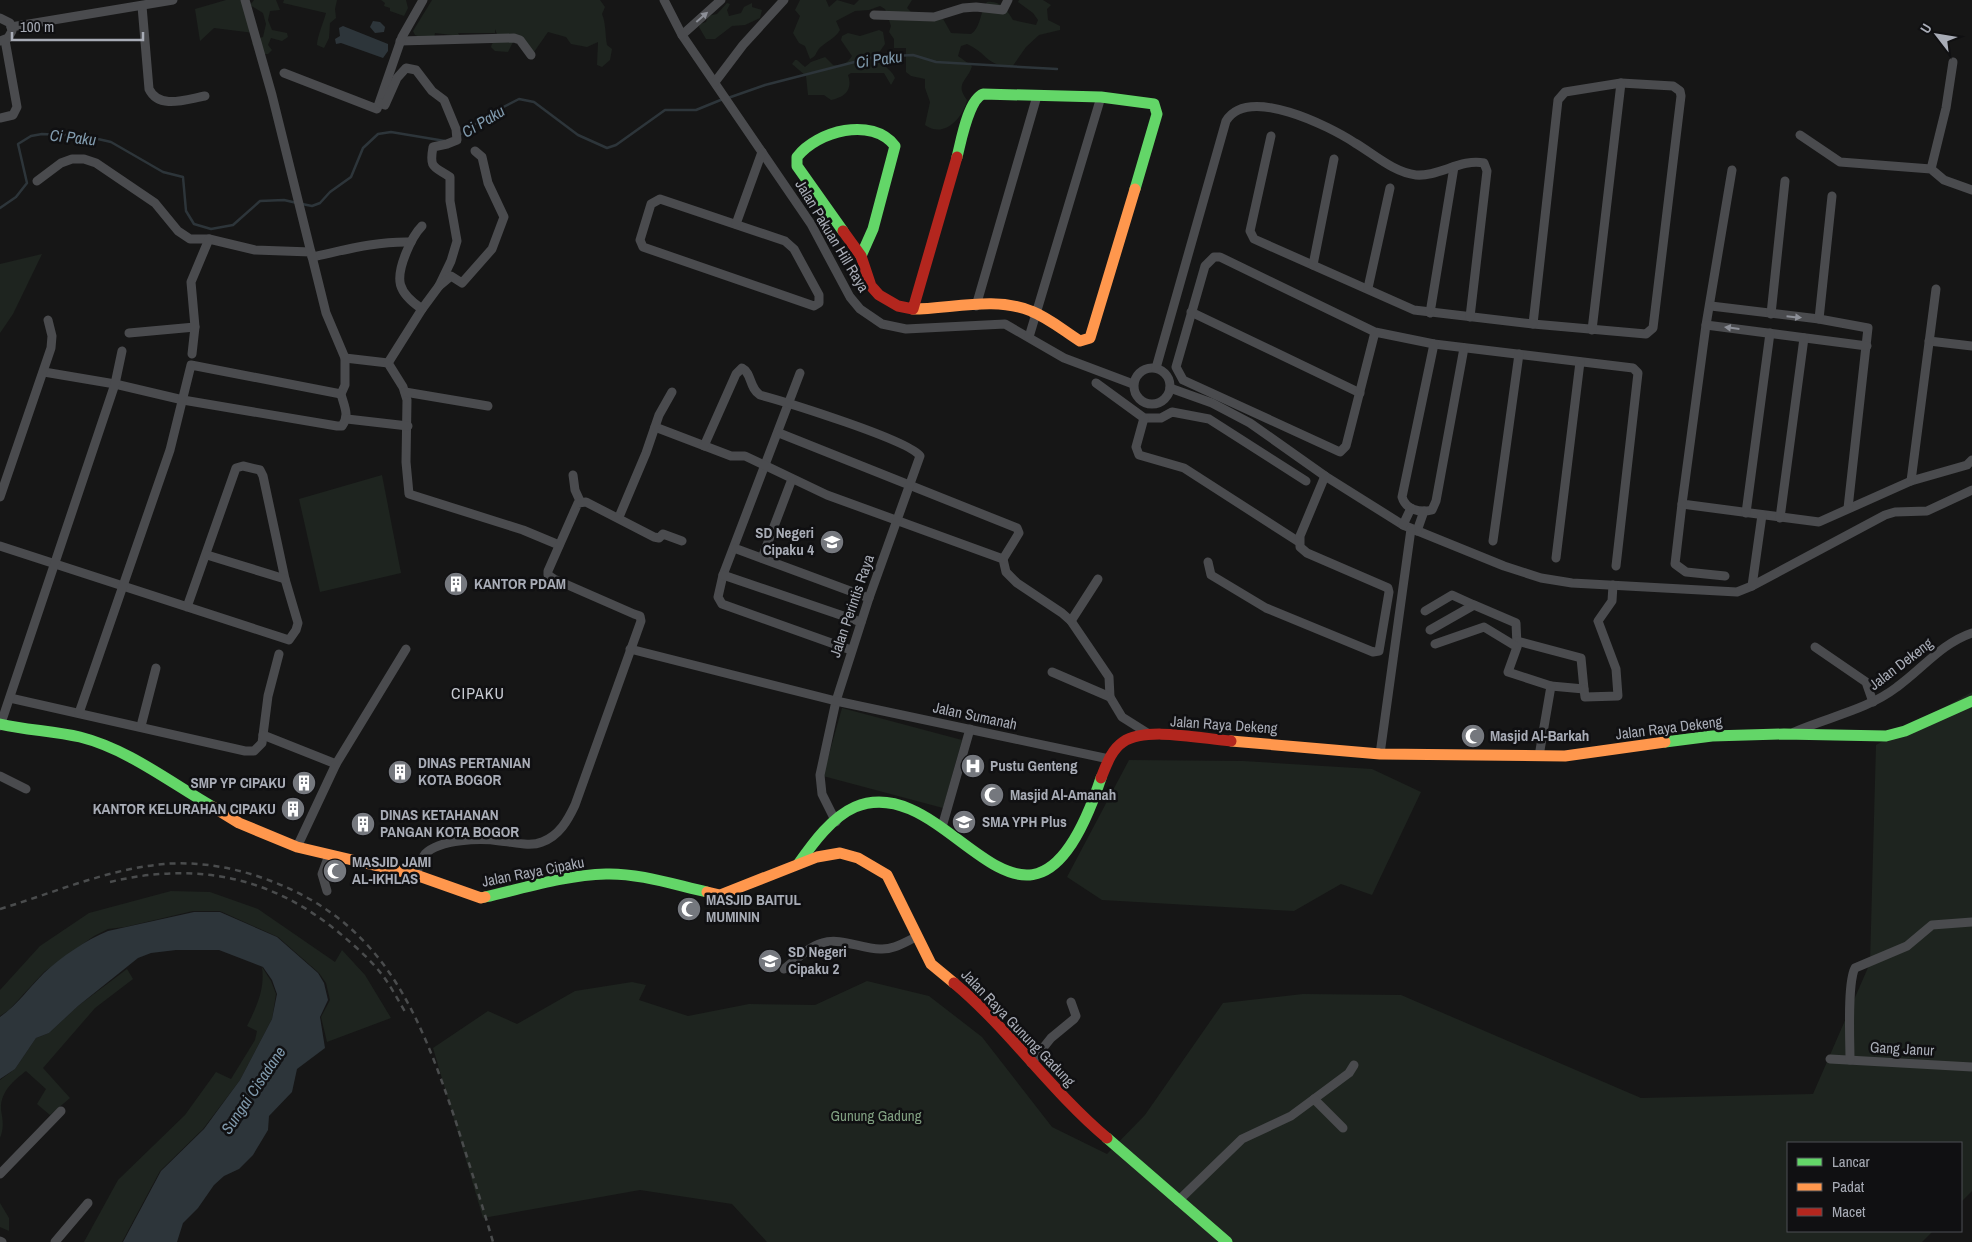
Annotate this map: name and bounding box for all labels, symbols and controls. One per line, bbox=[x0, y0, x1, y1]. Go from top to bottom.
scale bar bbox=[12, 10, 144, 42]
north arrow bbox=[1912, 10, 1962, 60]
one-way arrow bbox=[695, 12, 708, 23]
text: 100 m bbox=[20, 16, 54, 37]
text: U bbox=[1916, 20, 1936, 36]
water label: Ci Paku bbox=[854, 45, 904, 73]
water label: Ci Paku bbox=[457, 100, 509, 142]
water label: Ci Paku bbox=[49, 124, 97, 150]
street label: Jalan Pakuan Hill Raya bbox=[791, 176, 874, 296]
one-way arrow bbox=[1786, 313, 1802, 321]
one-way arrow bbox=[1724, 324, 1740, 332]
place label: SD Negeri Cipaku 4 bbox=[755, 522, 814, 560]
school or university icon: SD Negeri Cipaku 4 bbox=[819, 529, 845, 555]
street label: Jalan Perintis Raya bbox=[824, 552, 879, 660]
building icon: KANTOR PDAM bbox=[443, 571, 469, 597]
place label: KANTOR PDAM bbox=[474, 573, 566, 594]
street label: Jalan Dekeng bbox=[1864, 632, 1937, 695]
district label: CIPAKU bbox=[451, 682, 505, 704]
street label: Jalan Sumanah bbox=[931, 696, 1019, 735]
street label: Jalan Raya Dekeng bbox=[1170, 710, 1278, 739]
street label: Jalan Raya Dekeng bbox=[1614, 711, 1724, 744]
mosque icon: Masjid Al-Barkah bbox=[1460, 723, 1486, 749]
place label: Masjid Al-Barkah bbox=[1490, 725, 1589, 746]
place label: DINAS PERTANIAN KOTA BOGOR bbox=[418, 752, 531, 790]
hospital icon: Pustu Genteng bbox=[960, 753, 986, 779]
place label: Pustu Genteng bbox=[990, 755, 1078, 776]
building icon: DINAS PERTANIAN KOTA BOGOR bbox=[387, 759, 413, 785]
building icon: SMP YP CIPAKU bbox=[291, 770, 317, 796]
place label: SMP YP CIPAKU bbox=[190, 772, 286, 793]
mosque icon: Masjid Al-Amanah bbox=[979, 782, 1005, 808]
place label: Masjid Al-Amanah bbox=[1010, 784, 1116, 805]
building icon: KANTOR KELURAHAN CIPAKU bbox=[280, 796, 306, 822]
place label: KANTOR KELURAHAN CIPAKU bbox=[93, 798, 276, 819]
place label: DINAS KETAHANAN PANGAN KOTA BOGOR bbox=[380, 804, 519, 842]
school or university icon: SMA YPH Plus bbox=[951, 809, 977, 835]
building icon: DINAS KETAHANAN PANGAN KOTA BOGOR bbox=[350, 811, 376, 837]
place label: SMA YPH Plus bbox=[982, 811, 1067, 832]
place label: MASJID JAMI AL-IKHLAS bbox=[352, 851, 431, 889]
street label: Jalan Raya Cipaku bbox=[480, 851, 586, 892]
mosque icon: MASJID JAMI AL-IKHLAS bbox=[322, 858, 348, 884]
place label: MASJID BAITUL MUMININ bbox=[706, 889, 801, 927]
mosque icon: MASJID BAITUL MUMININ bbox=[676, 896, 702, 922]
place label: SD Negeri Cipaku 2 bbox=[788, 941, 847, 979]
school or university icon: SD Negeri Cipaku 2 bbox=[757, 948, 783, 974]
street label: Jalan Raya Gunung Gadung bbox=[957, 964, 1080, 1091]
street label: Gang Janur bbox=[1869, 1036, 1935, 1061]
water label: Sungai Cisadane bbox=[216, 1042, 290, 1138]
park label: Gunung Gadung bbox=[831, 1105, 922, 1126]
legend bbox=[1787, 1142, 1962, 1232]
text: Lancar bbox=[1832, 1151, 1870, 1172]
text: Padat bbox=[1832, 1176, 1865, 1197]
text: Macet bbox=[1832, 1201, 1866, 1222]

